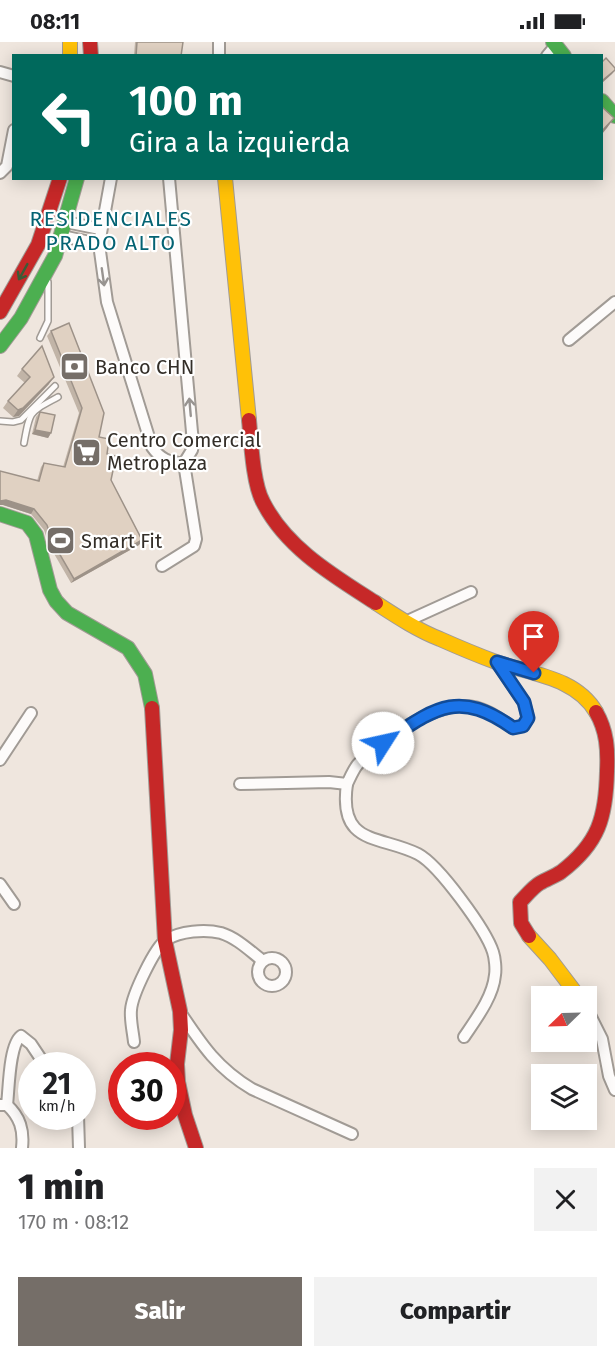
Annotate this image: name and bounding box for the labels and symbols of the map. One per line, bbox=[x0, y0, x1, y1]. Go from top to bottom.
district label: RESIDENCIALES PRADO ALTO bbox=[30, 206, 192, 256]
one-way arrow bbox=[17, 263, 29, 280]
one-way arrow bbox=[98, 267, 109, 287]
bank icon: Banco CHN bbox=[58, 351, 90, 383]
place label: Banco CHN bbox=[95, 355, 194, 379]
one-way arrow bbox=[184, 397, 195, 417]
place label: Centro Comercial Metroplaza bbox=[107, 428, 261, 475]
supermarket icon: Centro Comercial Metroplaza bbox=[70, 436, 102, 468]
sports icon: Smart Fit bbox=[44, 525, 76, 557]
place label: Smart Fit bbox=[81, 529, 163, 553]
pin bbox=[508, 611, 559, 673]
position arrow bbox=[351, 711, 415, 775]
north arrow bbox=[531, 986, 597, 1052]
speed limit sign: 30 bbox=[108, 1052, 186, 1130]

